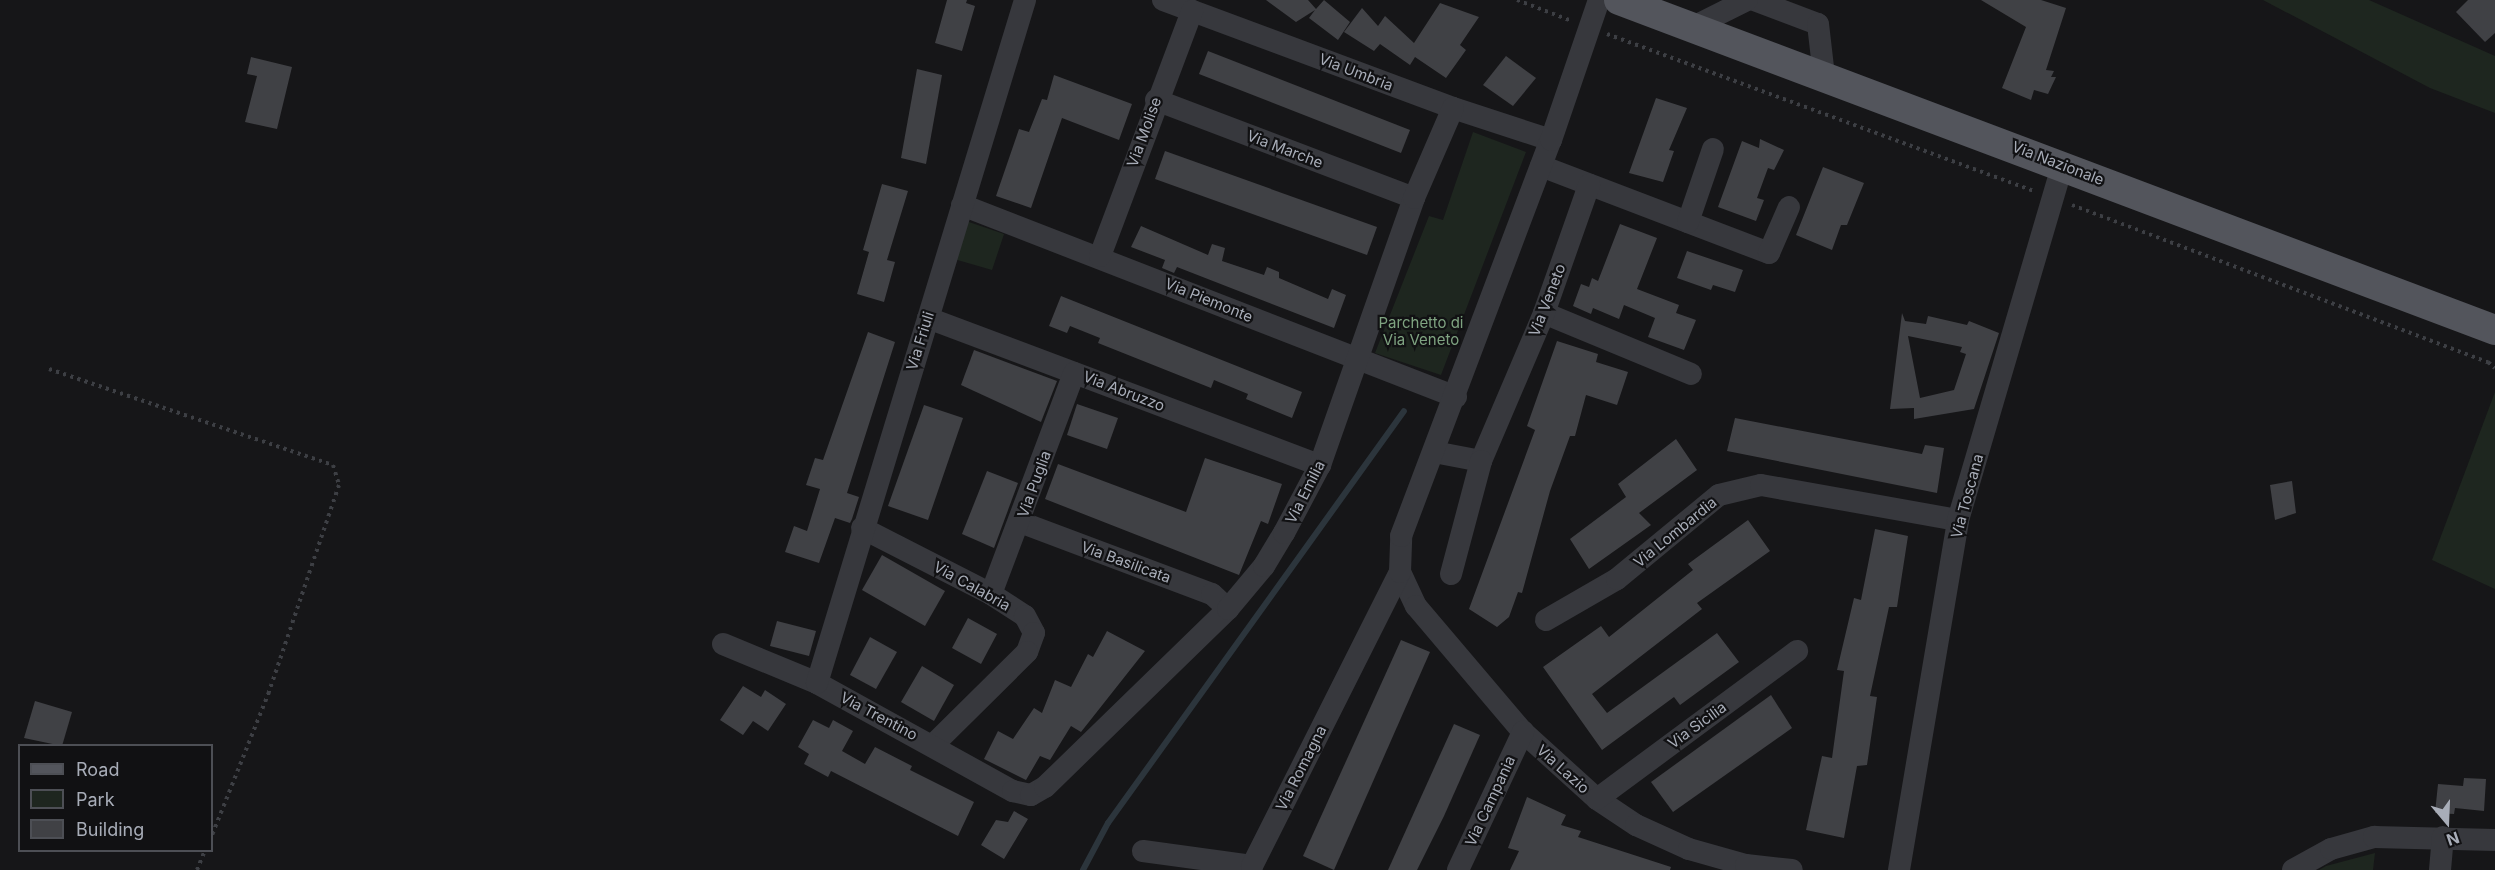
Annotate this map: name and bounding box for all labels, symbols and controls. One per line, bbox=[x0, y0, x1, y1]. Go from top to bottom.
street label: Via Umbria bbox=[1316, 50, 1396, 94]
street label: Via Molise bbox=[1123, 95, 1165, 169]
street label: Via Marche bbox=[1244, 126, 1326, 172]
street label: Via Nazionale bbox=[2010, 137, 2106, 189]
street label: Via Veneto bbox=[1525, 261, 1569, 339]
street label: Via Piemonte bbox=[1162, 274, 1256, 326]
street label: Via Friuli bbox=[903, 309, 937, 373]
park label: Parchetto di Via Veneto bbox=[1379, 313, 1463, 348]
street label: Via Abruzzo bbox=[1081, 367, 1167, 415]
street label: Via Puglia bbox=[1014, 448, 1054, 520]
street label: Via Toscana bbox=[1947, 452, 1987, 540]
street label: Via Emilia bbox=[1282, 458, 1328, 526]
street label: Via Lombardia bbox=[1630, 493, 1720, 571]
street label: Via Basilicata bbox=[1079, 537, 1173, 587]
street label: Via Calabria bbox=[930, 557, 1014, 615]
street label: Via Trentino bbox=[837, 688, 921, 744]
street label: Via Sicilia bbox=[1664, 698, 1730, 752]
street label: Via Romagna bbox=[1272, 722, 1330, 814]
street label: Via Lazio bbox=[1533, 741, 1593, 797]
legend bbox=[18, 744, 213, 852]
street label: Via Campania bbox=[1461, 753, 1519, 849]
text: Road bbox=[76, 759, 119, 780]
text: Park bbox=[76, 789, 115, 810]
north arrow bbox=[2417, 792, 2477, 852]
text: Building bbox=[76, 819, 144, 840]
text: N bbox=[2444, 828, 2462, 850]

